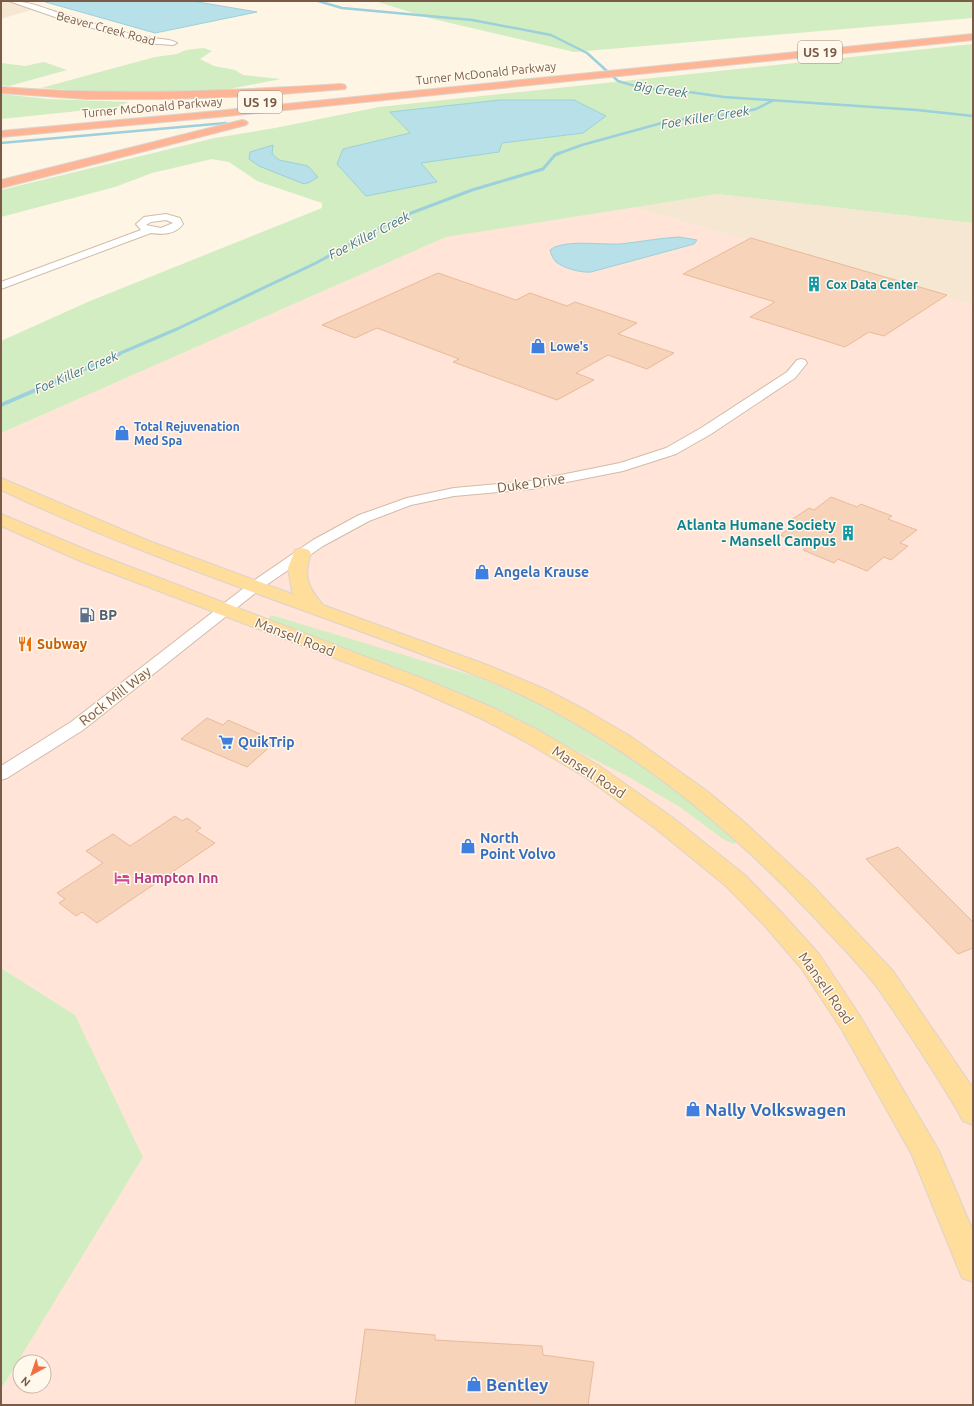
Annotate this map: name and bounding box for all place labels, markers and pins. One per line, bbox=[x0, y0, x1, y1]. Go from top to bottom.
building icon: Cox Data Center bbox=[805, 275, 823, 293]
place label: Cox Data Center bbox=[826, 278, 918, 291]
shop icon: Lowe's bbox=[529, 337, 547, 355]
place label: Lowe's bbox=[550, 340, 589, 353]
place label: Total Rejuvenation Med Spa bbox=[134, 420, 240, 447]
shop icon: Total Rejuvenation Med Spa bbox=[113, 424, 131, 442]
place label: Atlanta Humane Society - Mansell Campus bbox=[677, 517, 837, 549]
building icon: Atlanta Humane Society - Mansell Campus bbox=[839, 524, 857, 542]
shop icon: Angela Krause bbox=[473, 563, 491, 581]
place label: Angela Krause bbox=[494, 564, 589, 580]
fuel station icon: BP bbox=[78, 606, 96, 624]
place label: BP bbox=[99, 607, 117, 623]
restaurant icon: Subway bbox=[16, 635, 34, 653]
place label: Subway bbox=[37, 636, 88, 652]
supermarket icon: QuikTrip bbox=[217, 733, 235, 751]
place label: QuikTrip bbox=[238, 734, 295, 750]
place label: North Point Volvo bbox=[480, 830, 556, 862]
shop icon: North Point Volvo bbox=[459, 837, 477, 855]
hotel icon: Hampton Inn bbox=[113, 869, 131, 887]
place label: Hampton Inn bbox=[134, 870, 219, 886]
shop icon: Nally Volkswagen bbox=[684, 1100, 702, 1118]
place label: Nally Volkswagen bbox=[705, 1100, 846, 1119]
shop icon: Bentley bbox=[465, 1375, 483, 1393]
place label: Bentley bbox=[486, 1375, 548, 1394]

